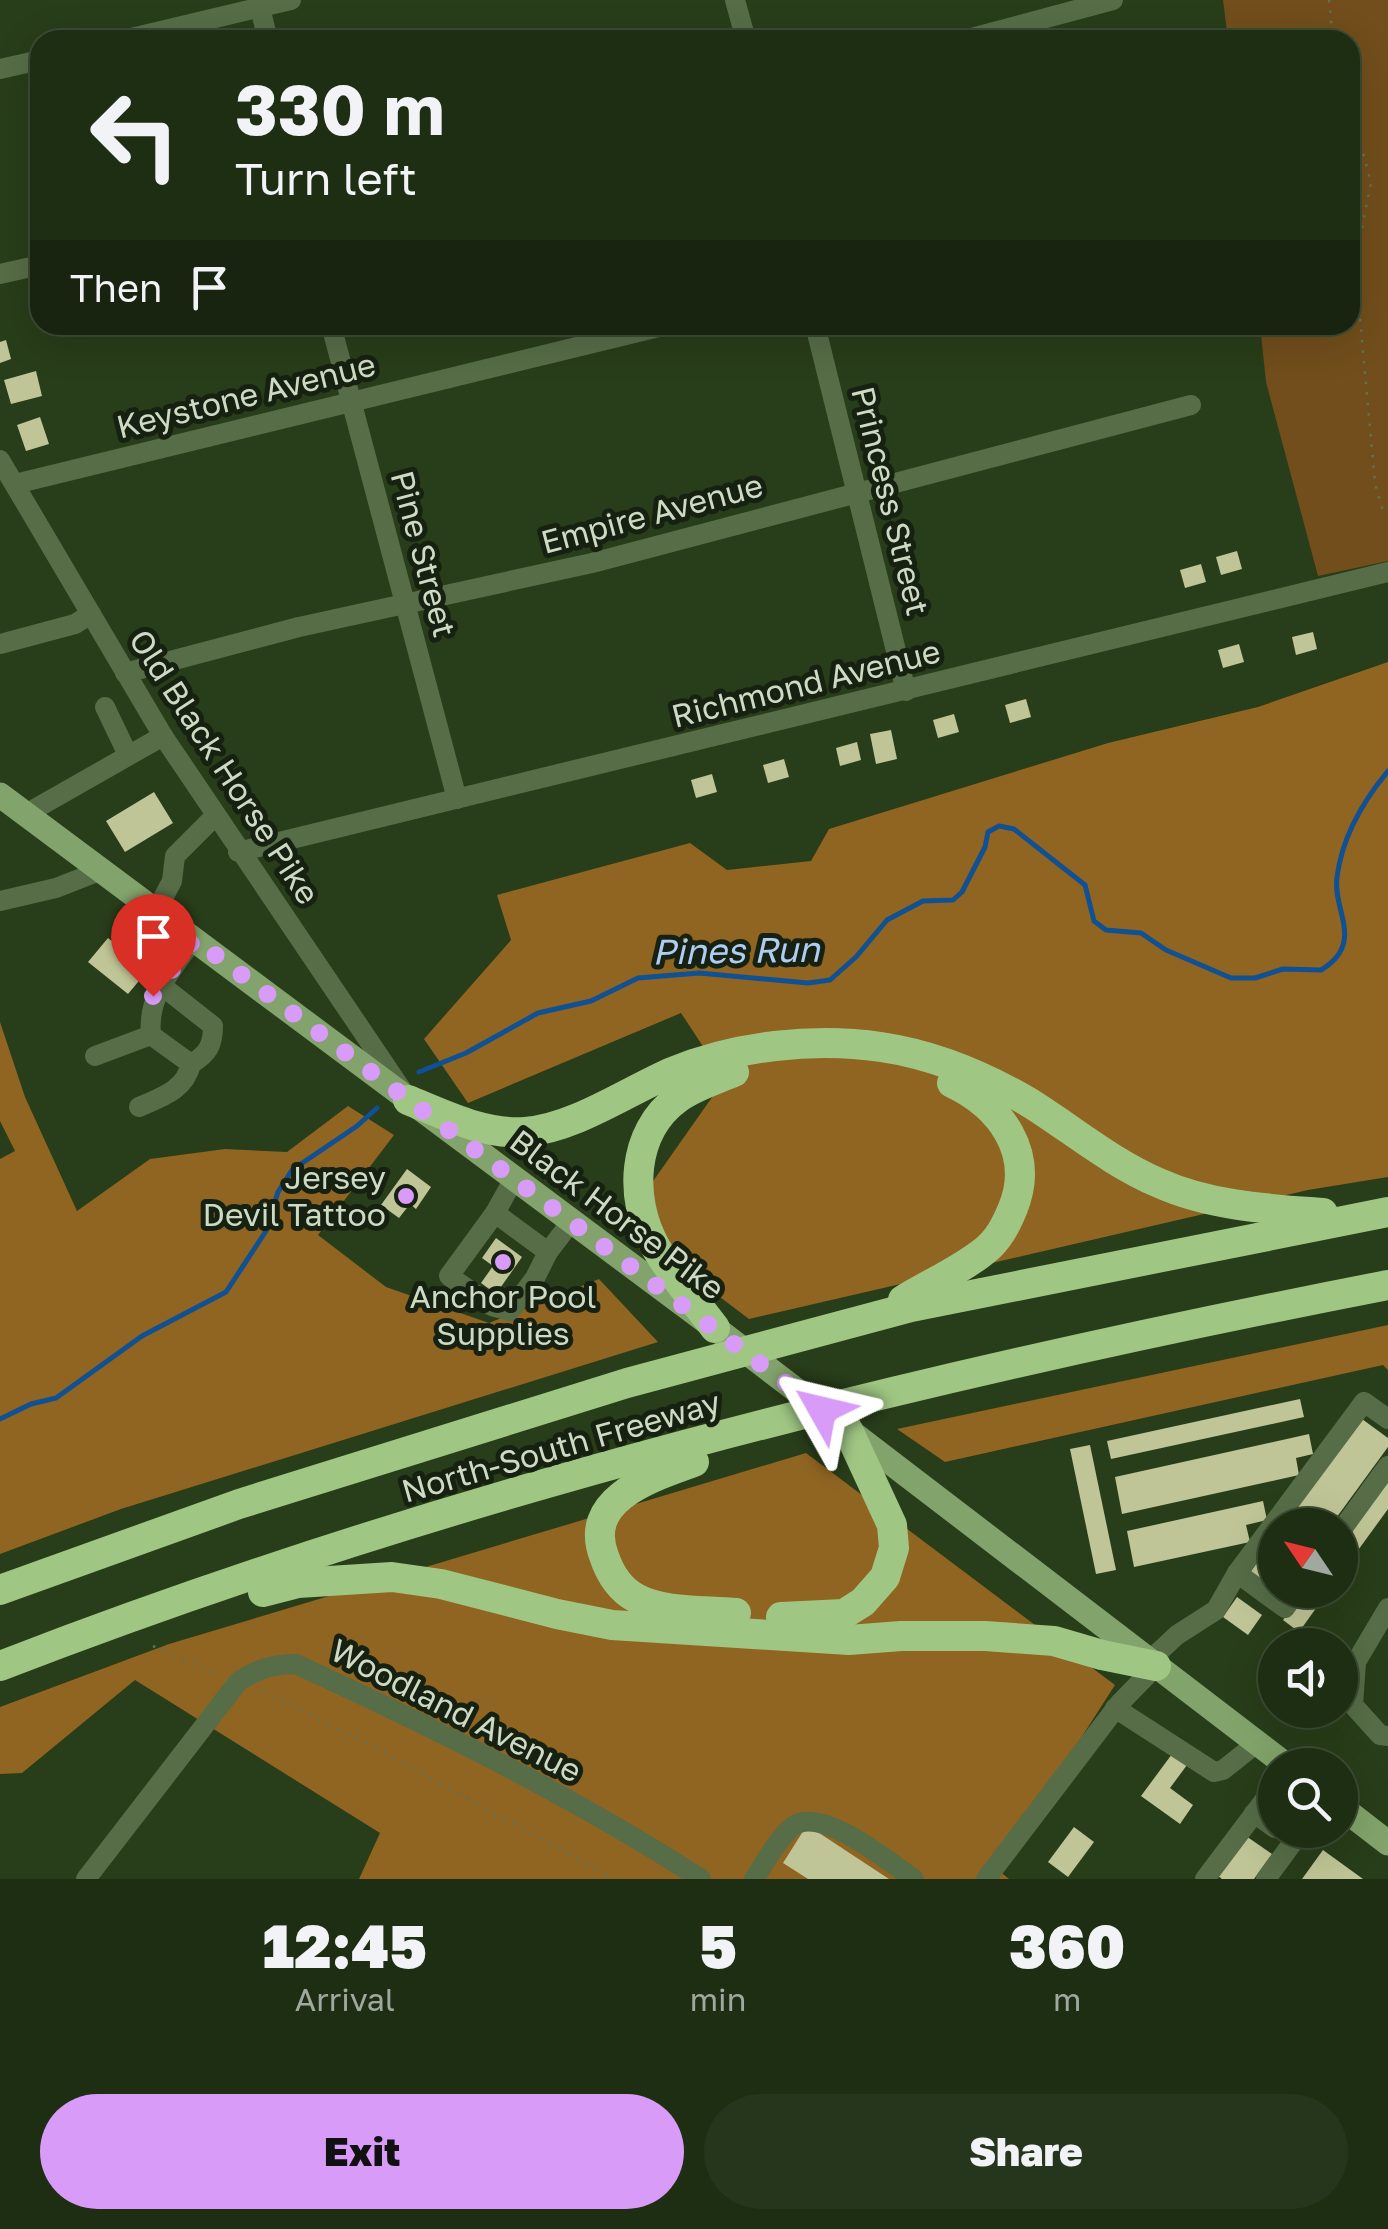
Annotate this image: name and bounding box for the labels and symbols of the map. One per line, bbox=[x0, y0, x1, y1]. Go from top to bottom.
street label: Keystone Avenue bbox=[112, 344, 379, 446]
street label: Princess Street bbox=[844, 382, 938, 619]
street label: Empire Avenue bbox=[537, 465, 767, 561]
street label: Pine Street bbox=[384, 466, 464, 641]
street label: Old Black Horse Pike bbox=[122, 622, 328, 911]
street label: Richmond Avenue bbox=[668, 631, 944, 735]
pin bbox=[111, 894, 196, 997]
water label: Pines Run bbox=[652, 928, 821, 972]
street label: Black Horse Pike bbox=[503, 1121, 732, 1307]
place label: Jersey Devil Tattoo bbox=[203, 1158, 386, 1233]
marker: Jersey Devil Tattoo bbox=[395, 1185, 417, 1207]
marker: Anchor Pool Supplies bbox=[492, 1251, 514, 1273]
place label: Anchor Pool Supplies bbox=[409, 1277, 597, 1352]
position arrow bbox=[770, 1358, 874, 1462]
street label: North-South Freeway bbox=[397, 1382, 724, 1510]
north arrow bbox=[1258, 1508, 1358, 1608]
street label: Woodland Avenue bbox=[325, 1630, 588, 1790]

